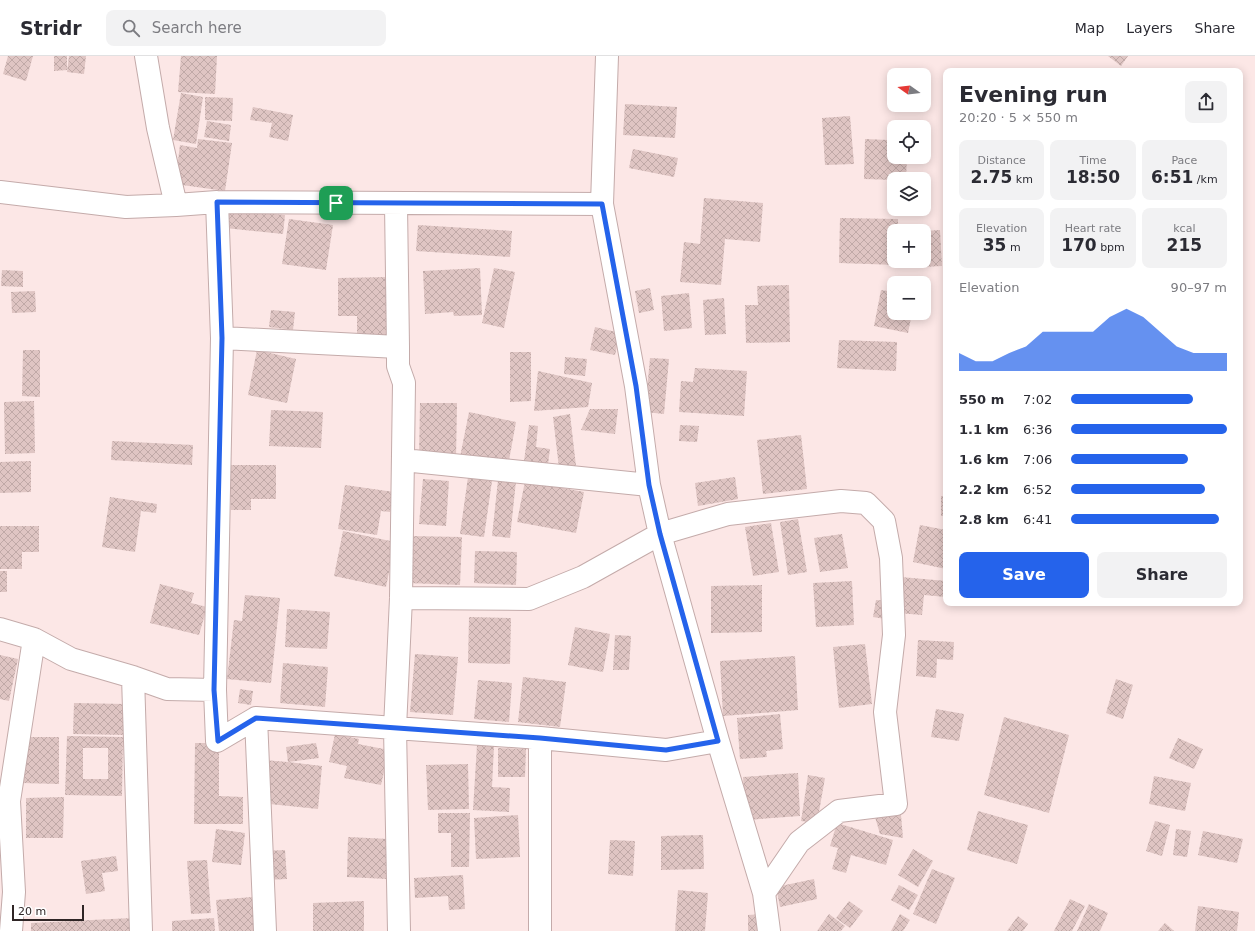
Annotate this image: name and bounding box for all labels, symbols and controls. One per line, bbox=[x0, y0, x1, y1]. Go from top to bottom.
search box bbox=[106, 10, 386, 46]
text: Stridr bbox=[20, 17, 82, 39]
icon: search bbox=[120, 17, 142, 39]
text: Search here bbox=[152, 19, 242, 37]
text: Map bbox=[1075, 20, 1104, 36]
text: Layers bbox=[1126, 20, 1173, 36]
text: Share bbox=[1195, 20, 1235, 36]
north arrow bbox=[887, 68, 931, 112]
map controls bbox=[887, 68, 931, 320]
button: share bbox=[1185, 81, 1227, 123]
text: Evening run bbox=[959, 82, 1108, 107]
text: 20:20 · 5 × 550 m bbox=[959, 110, 1078, 125]
button: locate bbox=[887, 120, 931, 164]
text: Distance bbox=[978, 154, 1026, 167]
text: Time bbox=[1080, 154, 1106, 167]
text: Pace bbox=[1171, 154, 1197, 167]
text: 2.75 bbox=[970, 167, 1012, 187]
text: 18:50 bbox=[1066, 167, 1120, 187]
text: 6:51 bbox=[1151, 167, 1193, 187]
button: layers bbox=[887, 172, 931, 216]
text: km bbox=[1012, 173, 1033, 186]
text: /km bbox=[1193, 173, 1218, 186]
pin bbox=[319, 186, 353, 220]
icon: arrive bbox=[325, 192, 347, 214]
text: Elevation bbox=[976, 222, 1027, 235]
text: Heart rate bbox=[1065, 222, 1121, 235]
text: kcal bbox=[1173, 222, 1195, 235]
button: + bbox=[887, 224, 931, 268]
text: 35 bbox=[983, 235, 1006, 255]
text: 170 bbox=[1061, 235, 1097, 255]
text: 215 bbox=[1167, 235, 1202, 255]
text: m bbox=[1006, 241, 1021, 254]
text: bpm bbox=[1097, 241, 1125, 254]
button: − bbox=[887, 276, 931, 320]
text: Elevation bbox=[959, 280, 1019, 295]
text: 90–97 m bbox=[1171, 280, 1227, 295]
text: 550 m bbox=[959, 392, 1004, 407]
text: 7:02 bbox=[1023, 392, 1052, 407]
text: 1.1 km bbox=[959, 422, 1009, 437]
text: 6:36 bbox=[1023, 422, 1052, 437]
text: 1.6 km bbox=[959, 452, 1009, 467]
text: 7:06 bbox=[1023, 452, 1052, 467]
text: 2.2 km bbox=[959, 482, 1009, 497]
text: 6:52 bbox=[1023, 482, 1052, 497]
text: 2.8 km bbox=[959, 512, 1009, 527]
text: 6:41 bbox=[1023, 512, 1052, 527]
button: Save bbox=[959, 552, 1089, 598]
button: Share bbox=[1097, 552, 1227, 598]
scale bar bbox=[12, 903, 84, 922]
text: 20 m bbox=[18, 905, 46, 918]

